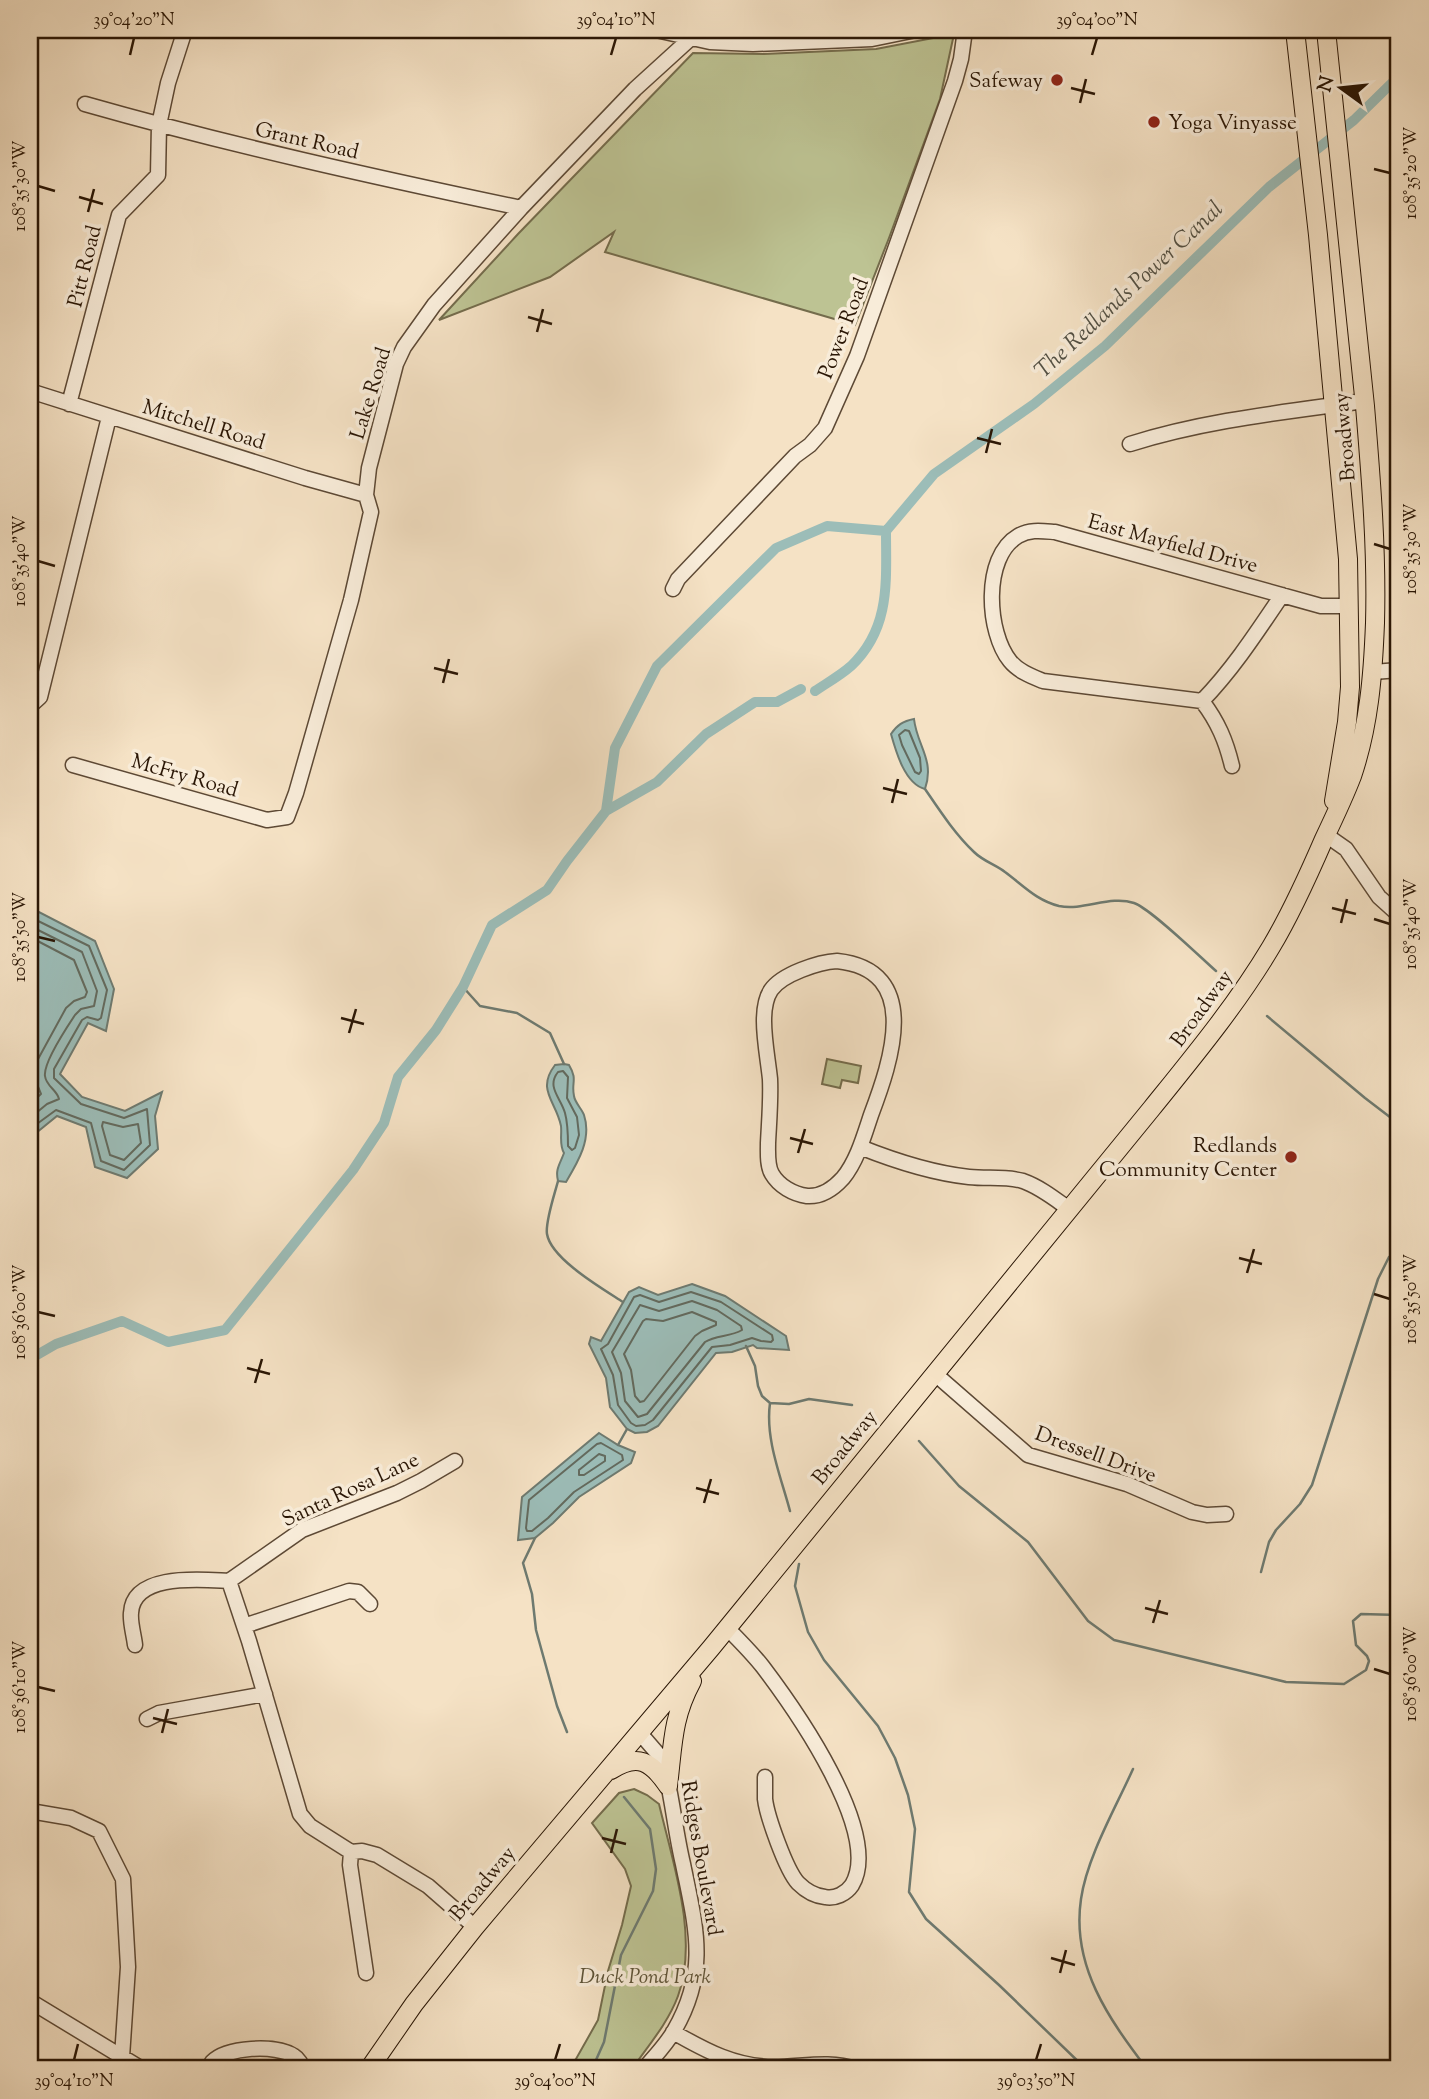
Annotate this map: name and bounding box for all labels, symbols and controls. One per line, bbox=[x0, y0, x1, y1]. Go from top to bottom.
text: 39°04'20"N bbox=[93, 8, 175, 34]
text: 39°04'10"N bbox=[576, 8, 656, 34]
text: 39°04'00"N bbox=[1056, 8, 1138, 34]
north arrow bbox=[1306, 52, 1376, 122]
place label: Safeway bbox=[969, 67, 1044, 97]
marker: Safeway bbox=[1049, 72, 1065, 88]
text: N bbox=[1312, 73, 1342, 95]
place label: Yoga Vinyasse bbox=[1168, 109, 1297, 139]
marker: Yoga Vinyasse bbox=[1146, 114, 1162, 130]
street label: Grant Road bbox=[252, 115, 362, 168]
text: 108°35'20"W bbox=[1399, 127, 1425, 219]
text: 108°35'30"W bbox=[8, 140, 34, 232]
water label: The Redlands Power Canal bbox=[1028, 194, 1231, 387]
street label: Pitt Road bbox=[61, 222, 111, 311]
street label: Power Road bbox=[812, 274, 878, 384]
street label: Lake Road bbox=[344, 344, 400, 443]
street label: Broadway bbox=[1327, 391, 1365, 483]
street label: Mitchell Road bbox=[138, 393, 269, 459]
text: 108°35'30"W bbox=[1399, 503, 1425, 595]
street label: East Mayfield Drive bbox=[1084, 508, 1261, 582]
text: 108°35'40"W bbox=[8, 515, 34, 607]
street label: McFry Road bbox=[128, 747, 241, 807]
text: 108°35'40"W bbox=[1399, 878, 1425, 970]
text: 108°35'50"W bbox=[8, 892, 34, 982]
street label: Broadway bbox=[1164, 964, 1241, 1054]
place label: Redlands Community Center bbox=[1099, 1132, 1277, 1186]
marker: Redlands Community Center bbox=[1283, 1149, 1299, 1165]
text: 108°35'50"W bbox=[1399, 1254, 1425, 1344]
text: 108°36'00"W bbox=[8, 1264, 34, 1360]
street label: Broadway bbox=[806, 1404, 886, 1492]
street label: Dressell Drive bbox=[1030, 1420, 1160, 1492]
street label: Santa Rosa Lane bbox=[277, 1446, 424, 1536]
text: 108°36'00"W bbox=[1399, 1626, 1425, 1722]
text: 108°36'10"W bbox=[8, 1641, 34, 1733]
street label: Ridges Boulevard bbox=[672, 1778, 728, 1939]
street label: Broadway bbox=[443, 1840, 524, 1928]
park label: Duck Pond Park bbox=[579, 1963, 712, 1993]
text: 39°04'10"N bbox=[34, 2069, 114, 2095]
text: 39°04'00"N bbox=[514, 2069, 596, 2095]
text: 39°03'50"N bbox=[997, 2069, 1075, 2095]

